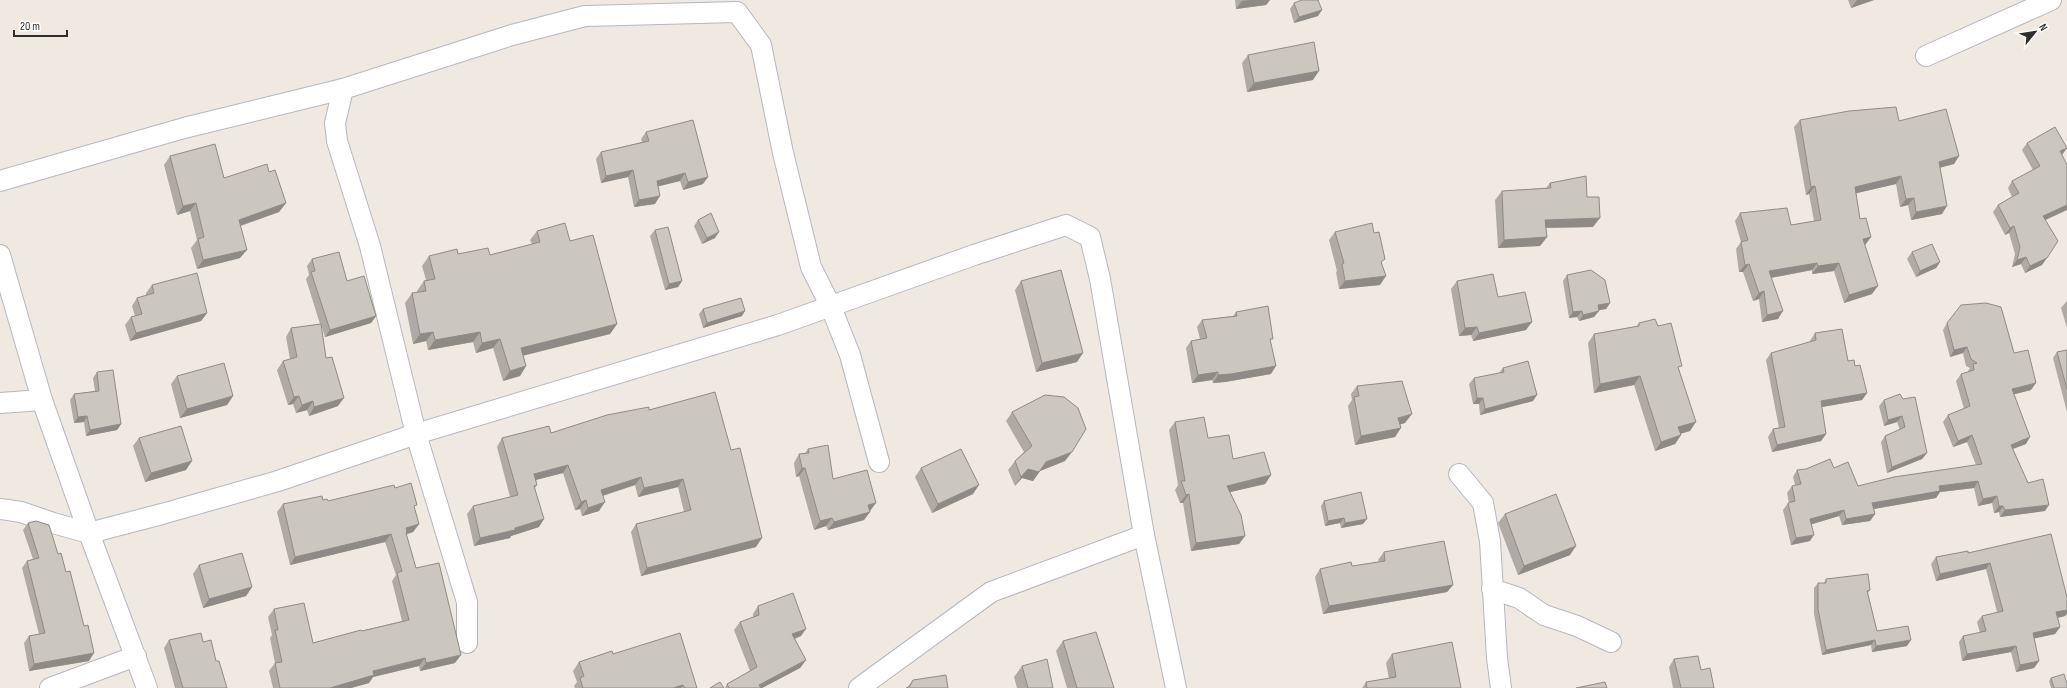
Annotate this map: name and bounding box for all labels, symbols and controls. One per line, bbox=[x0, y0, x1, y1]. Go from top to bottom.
scale bar bbox=[14, 12, 67, 38]
north arrow bbox=[2015, 12, 2055, 52]
text: 20 m bbox=[20, 19, 40, 34]
text: N bbox=[2036, 21, 2050, 33]

